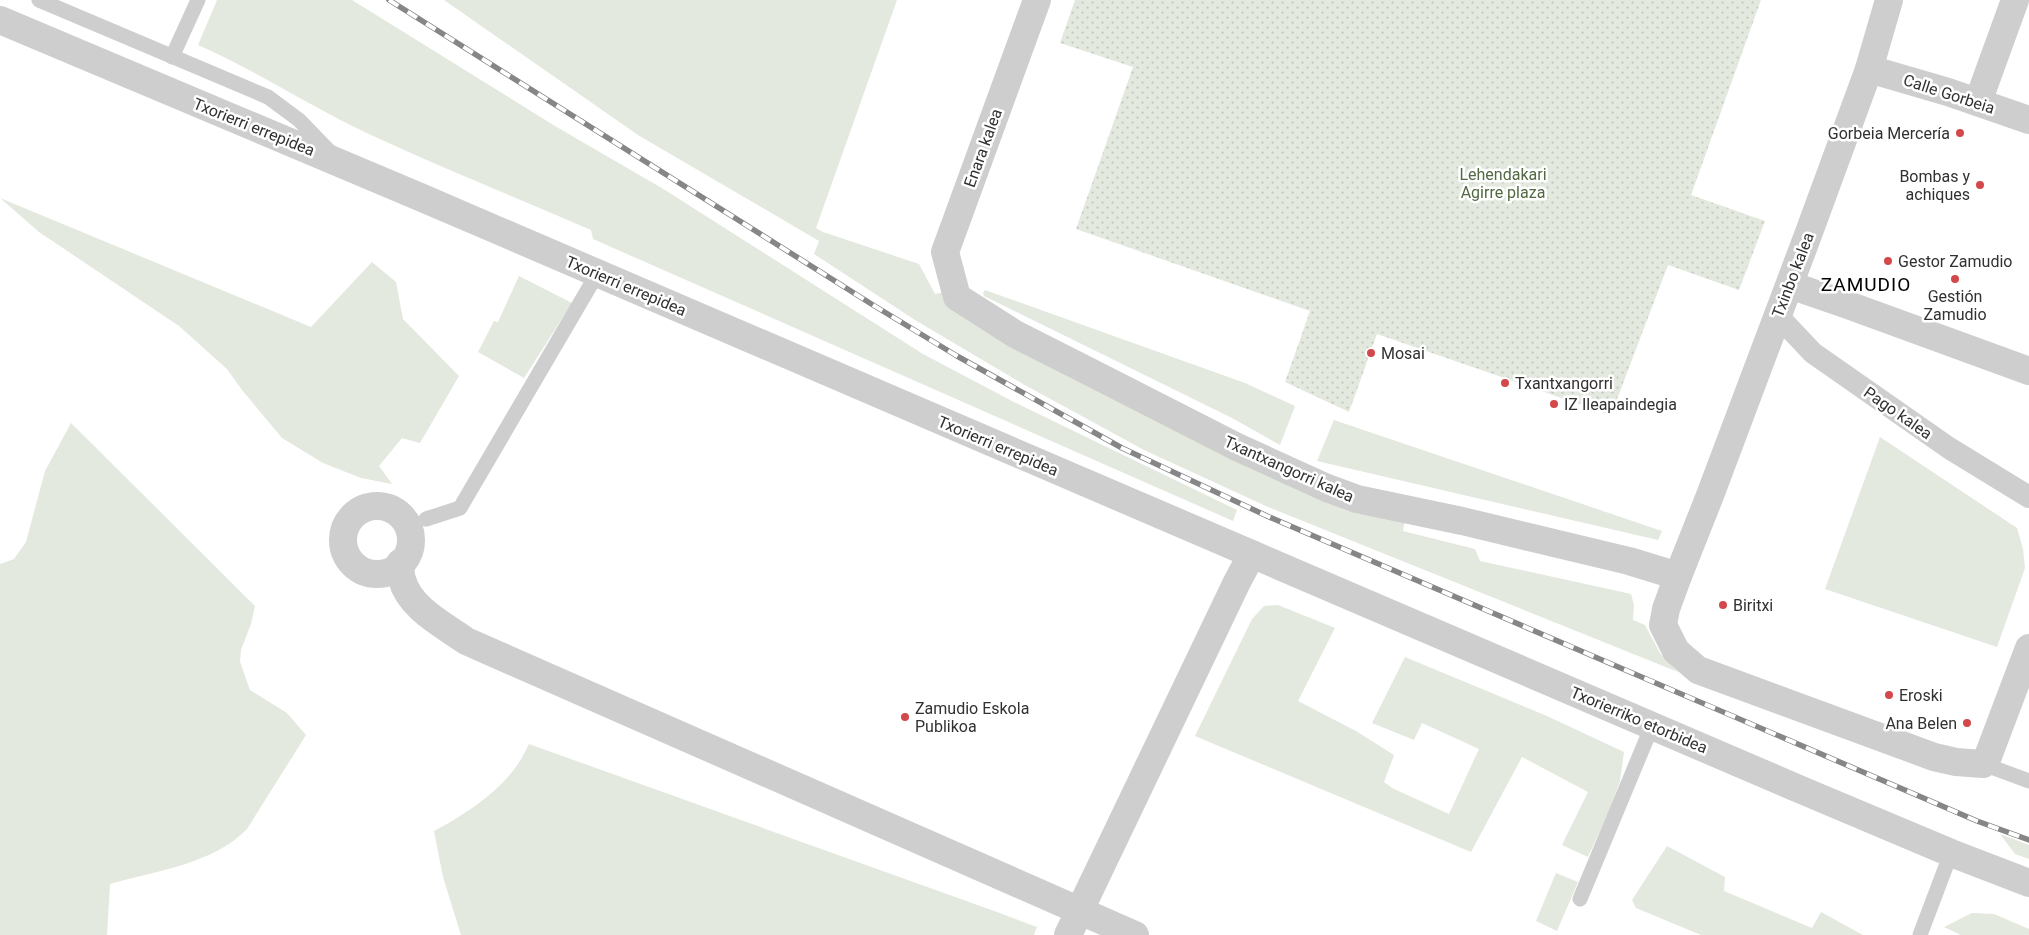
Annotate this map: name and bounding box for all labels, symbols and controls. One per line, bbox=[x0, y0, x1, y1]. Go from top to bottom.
street label: Calle Gorbeia bbox=[1901, 70, 1997, 118]
street label: Txorierri errepidea bbox=[191, 94, 317, 160]
street label: Enara kalea bbox=[960, 106, 1006, 190]
place label: Gorbeia Mercería bbox=[1828, 124, 1950, 143]
marker: Gorbeia Mercería bbox=[1954, 127, 1966, 139]
park label: Lehendakari Agirre plaza bbox=[1459, 165, 1547, 202]
place label: Bombas y achiques bbox=[1899, 167, 1970, 204]
marker: Bombas y achiques bbox=[1974, 179, 1986, 191]
street label: Txinbo kalea bbox=[1768, 230, 1818, 320]
street label: Txorierri errepidea bbox=[563, 252, 689, 320]
place label: Gestor Zamudio bbox=[1898, 252, 2012, 271]
marker: Gestor Zamudio bbox=[1882, 255, 1894, 267]
district label: ZAMUDIO bbox=[1821, 273, 1911, 296]
marker: Gestión Zamudio bbox=[1949, 273, 1961, 285]
place label: Gestión Zamudio bbox=[1923, 287, 1987, 324]
place label: Mosai bbox=[1381, 344, 1425, 363]
marker: Mosai bbox=[1365, 347, 1377, 359]
place label: Txantxangorri bbox=[1515, 374, 1613, 393]
marker: Txantxangorri bbox=[1499, 377, 1511, 389]
street label: Pago kalea bbox=[1860, 383, 1936, 443]
place label: IZ Ileapaindegia bbox=[1564, 395, 1677, 414]
marker: IZ Ileapaindegia bbox=[1548, 398, 1560, 410]
street label: Txorierri errepidea bbox=[935, 412, 1061, 480]
street label: Txantxangorri kalea bbox=[1221, 432, 1357, 506]
place label: Biritxi bbox=[1733, 596, 1773, 615]
marker: Biritxi bbox=[1717, 599, 1729, 611]
street label: Txorierriko etorbidea bbox=[1568, 683, 1710, 757]
place label: Eroski bbox=[1899, 686, 1943, 705]
marker: Eroski bbox=[1883, 689, 1895, 701]
place label: Zamudio Eskola Publikoa bbox=[915, 699, 1029, 736]
marker: Zamudio Eskola Publikoa bbox=[899, 711, 911, 723]
place label: Ana Belen bbox=[1885, 714, 1957, 733]
marker: Ana Belen bbox=[1961, 717, 1973, 729]

